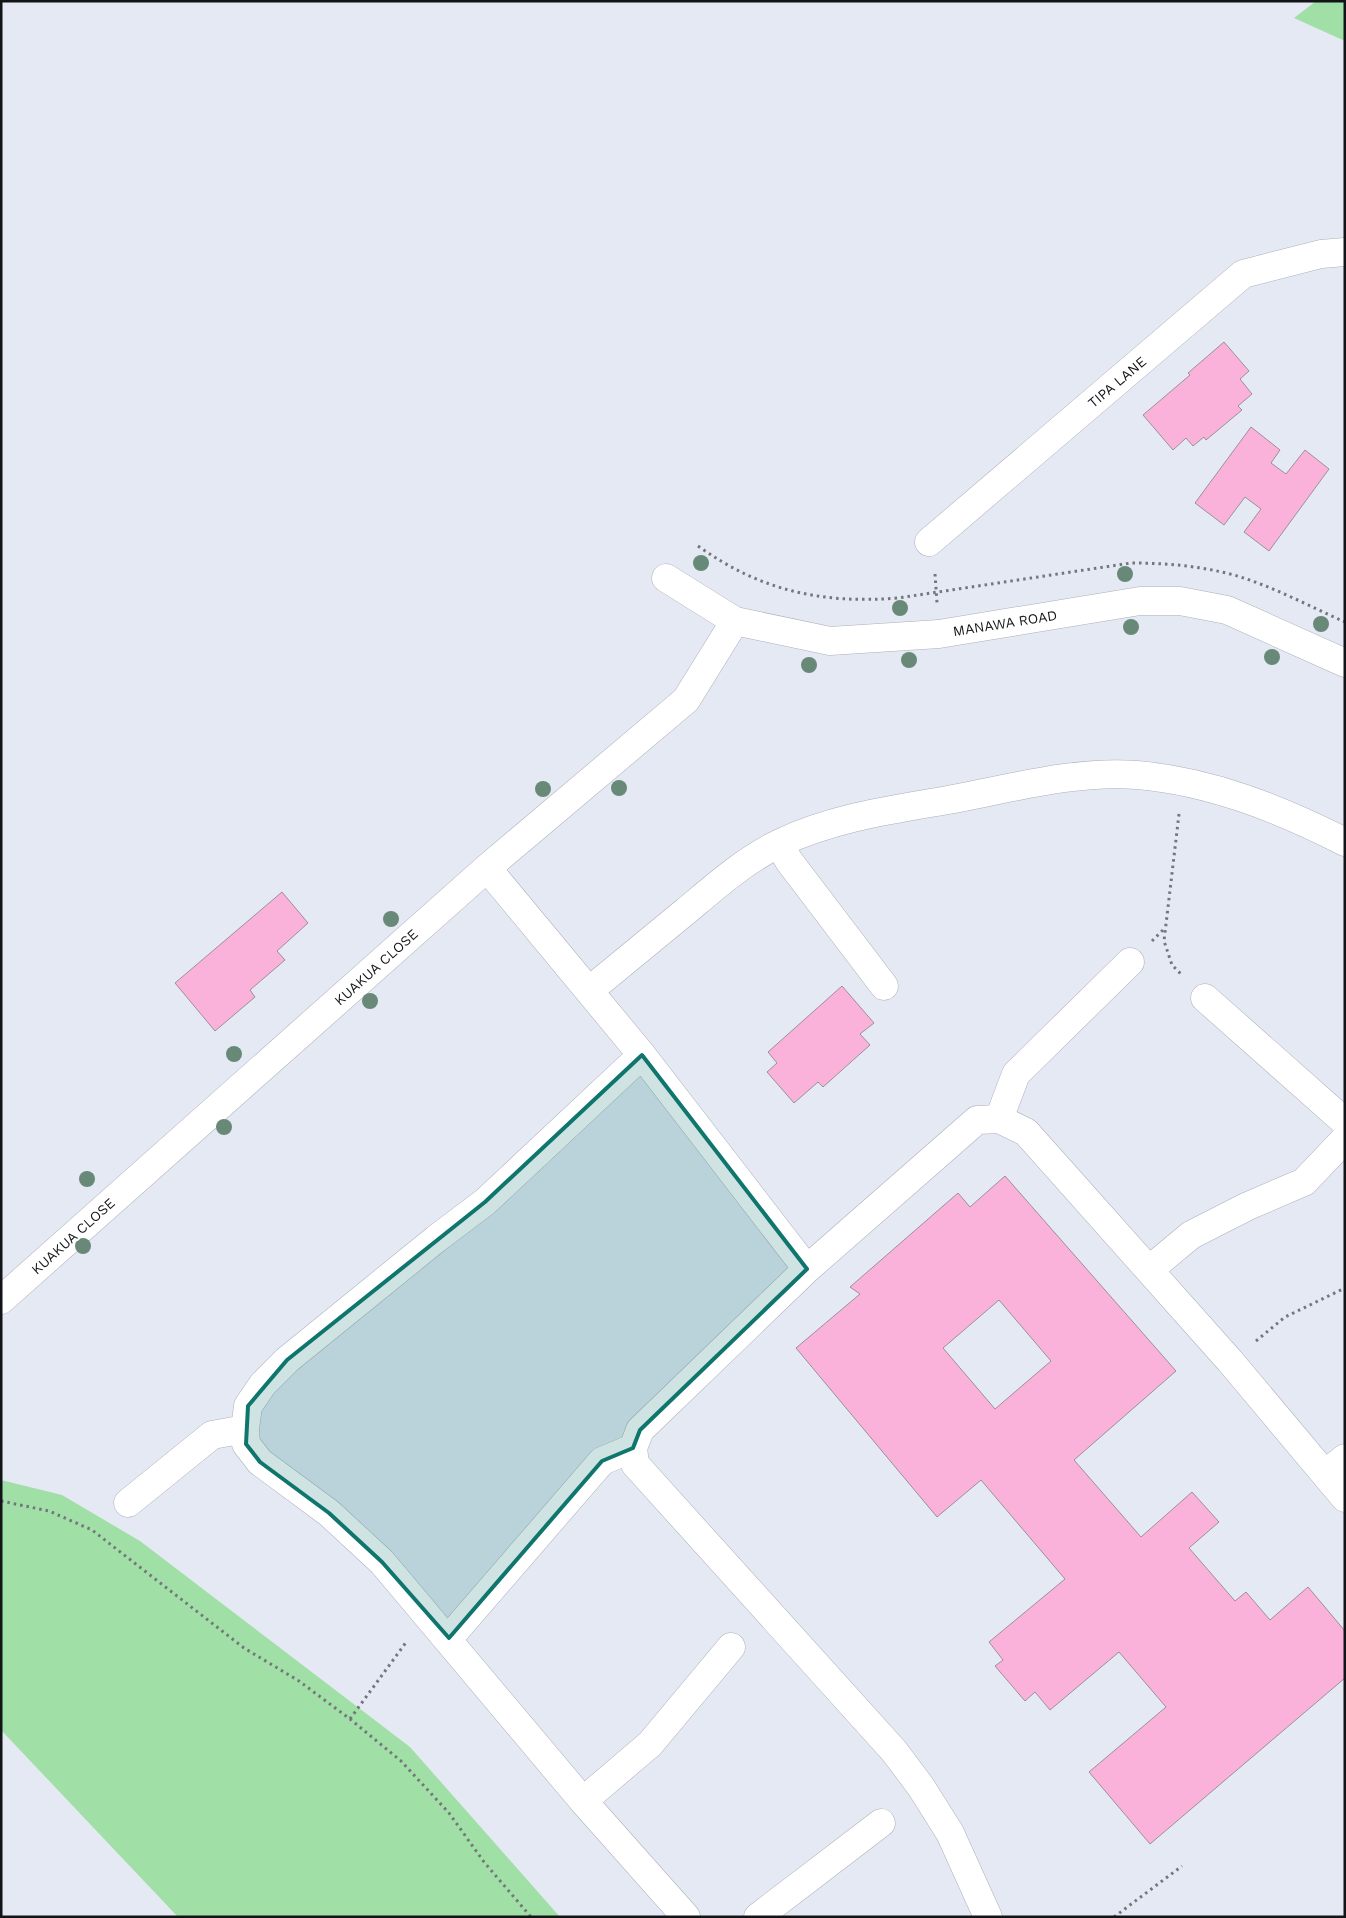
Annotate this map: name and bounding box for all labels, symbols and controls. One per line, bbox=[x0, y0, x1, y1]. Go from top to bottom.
street label: TIPA LANE bbox=[1085, 353, 1149, 411]
street label: MANAWA ROAD bbox=[952, 607, 1058, 639]
street label: KUAKUA CLOSE bbox=[331, 925, 421, 1009]
street label: KUAKUA CLOSE bbox=[28, 1194, 118, 1278]

